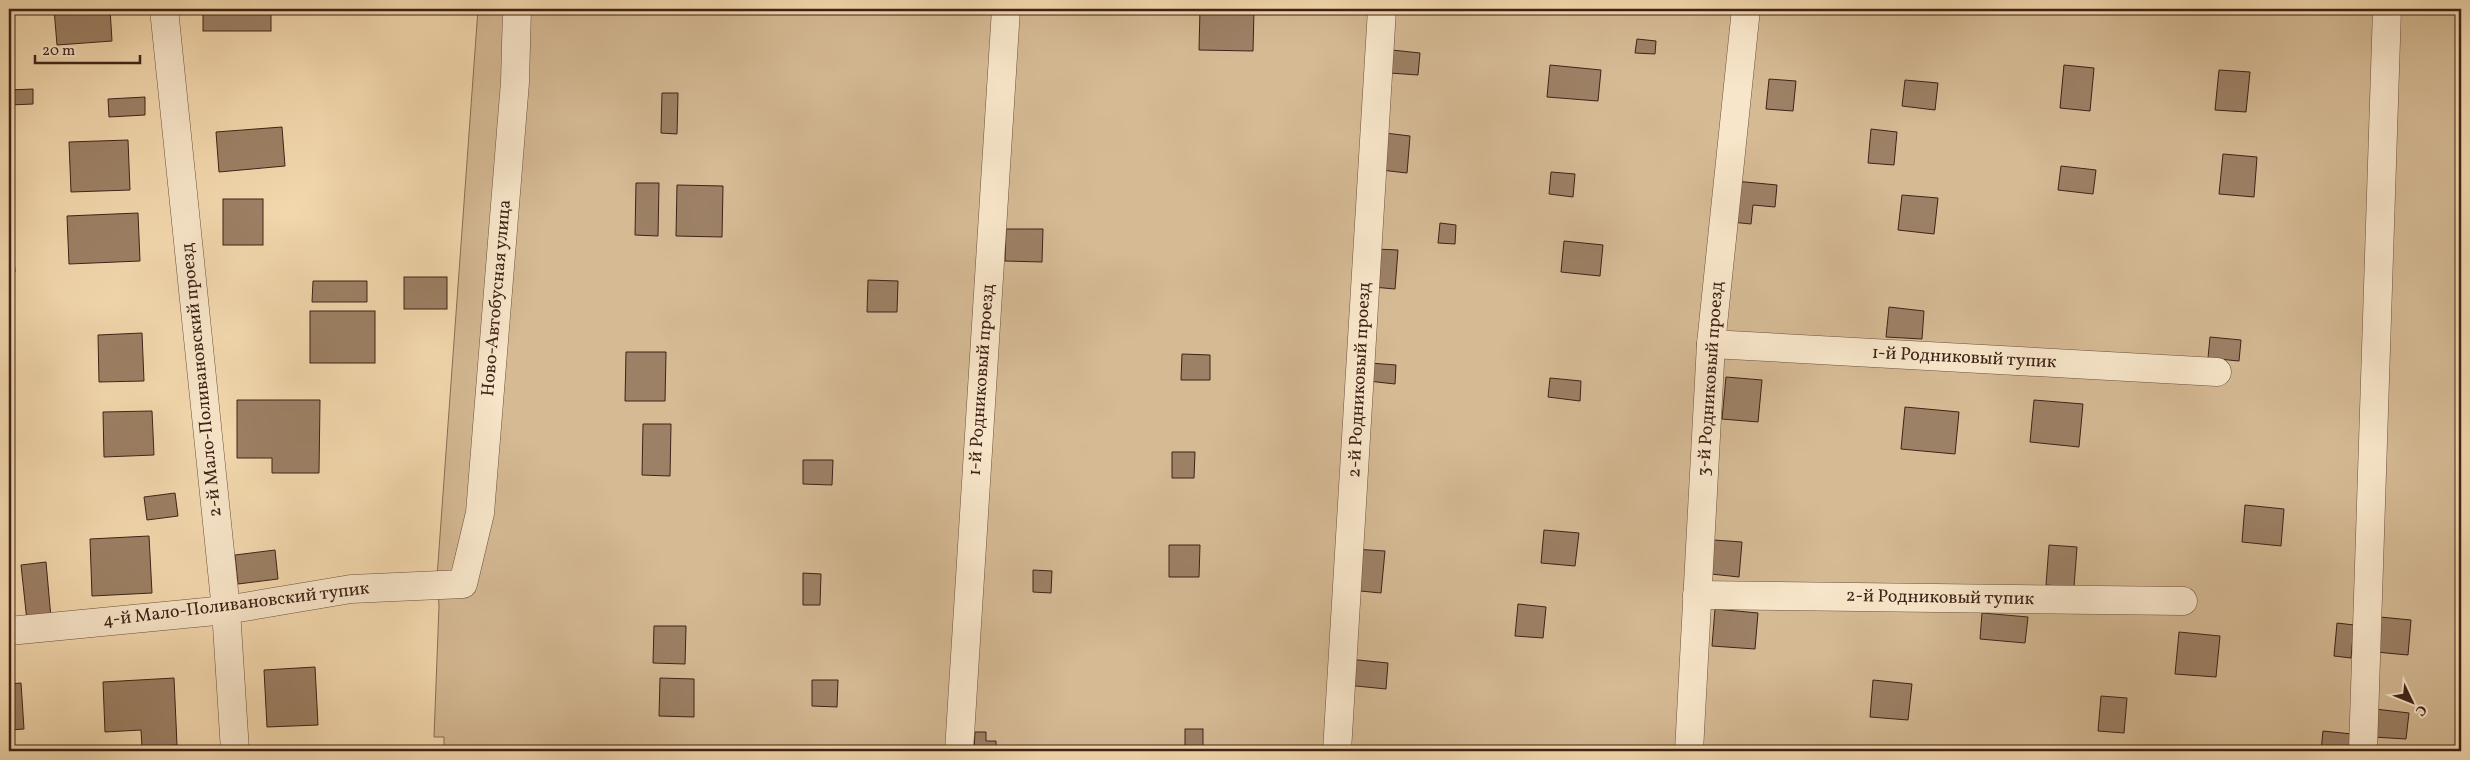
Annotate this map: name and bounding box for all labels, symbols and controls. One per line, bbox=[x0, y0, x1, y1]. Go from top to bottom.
scale bar bbox=[35, 32, 140, 64]
text: 20 m bbox=[42, 41, 75, 62]
street label: Ново-Автобусная улица bbox=[476, 199, 518, 397]
street label: 2-й Мало-Поливановский проезд bbox=[175, 242, 229, 518]
street label: 3-й Родниковый проезд bbox=[1692, 281, 1730, 477]
street label: 2-й Родниковый проезд bbox=[1342, 282, 1378, 478]
street label: 1-й Родниковый проезд bbox=[963, 283, 1001, 477]
street label: 1-й Родниковый тупик bbox=[1871, 341, 2057, 375]
street label: 4-й Мало-Поливановский тупик bbox=[101, 576, 371, 634]
street label: 2-й Родниковый тупик bbox=[1846, 584, 2035, 612]
north arrow bbox=[2388, 678, 2438, 728]
text: С bbox=[2410, 700, 2430, 720]

